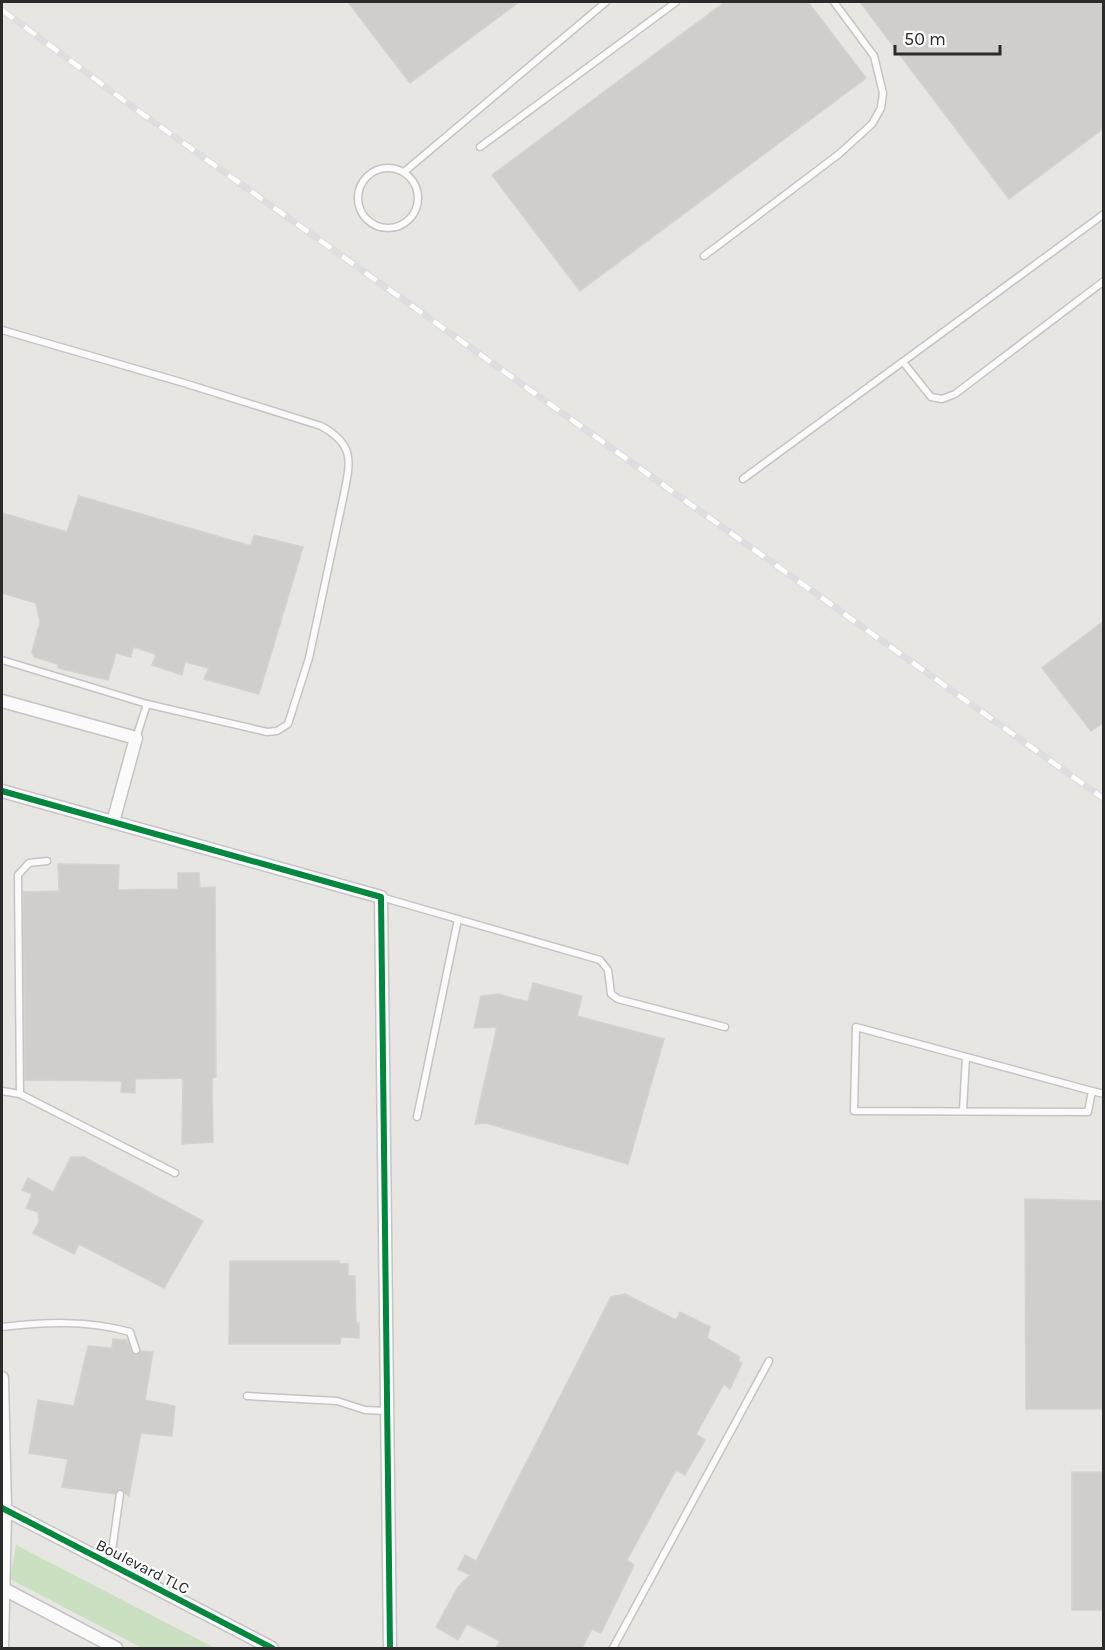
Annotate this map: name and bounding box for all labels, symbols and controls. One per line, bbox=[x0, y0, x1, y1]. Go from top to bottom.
scale bar bbox=[895, 18, 1000, 56]
text: 50 m bbox=[904, 28, 946, 50]
street label: Boulevard TLC bbox=[93, 1535, 193, 1598]

